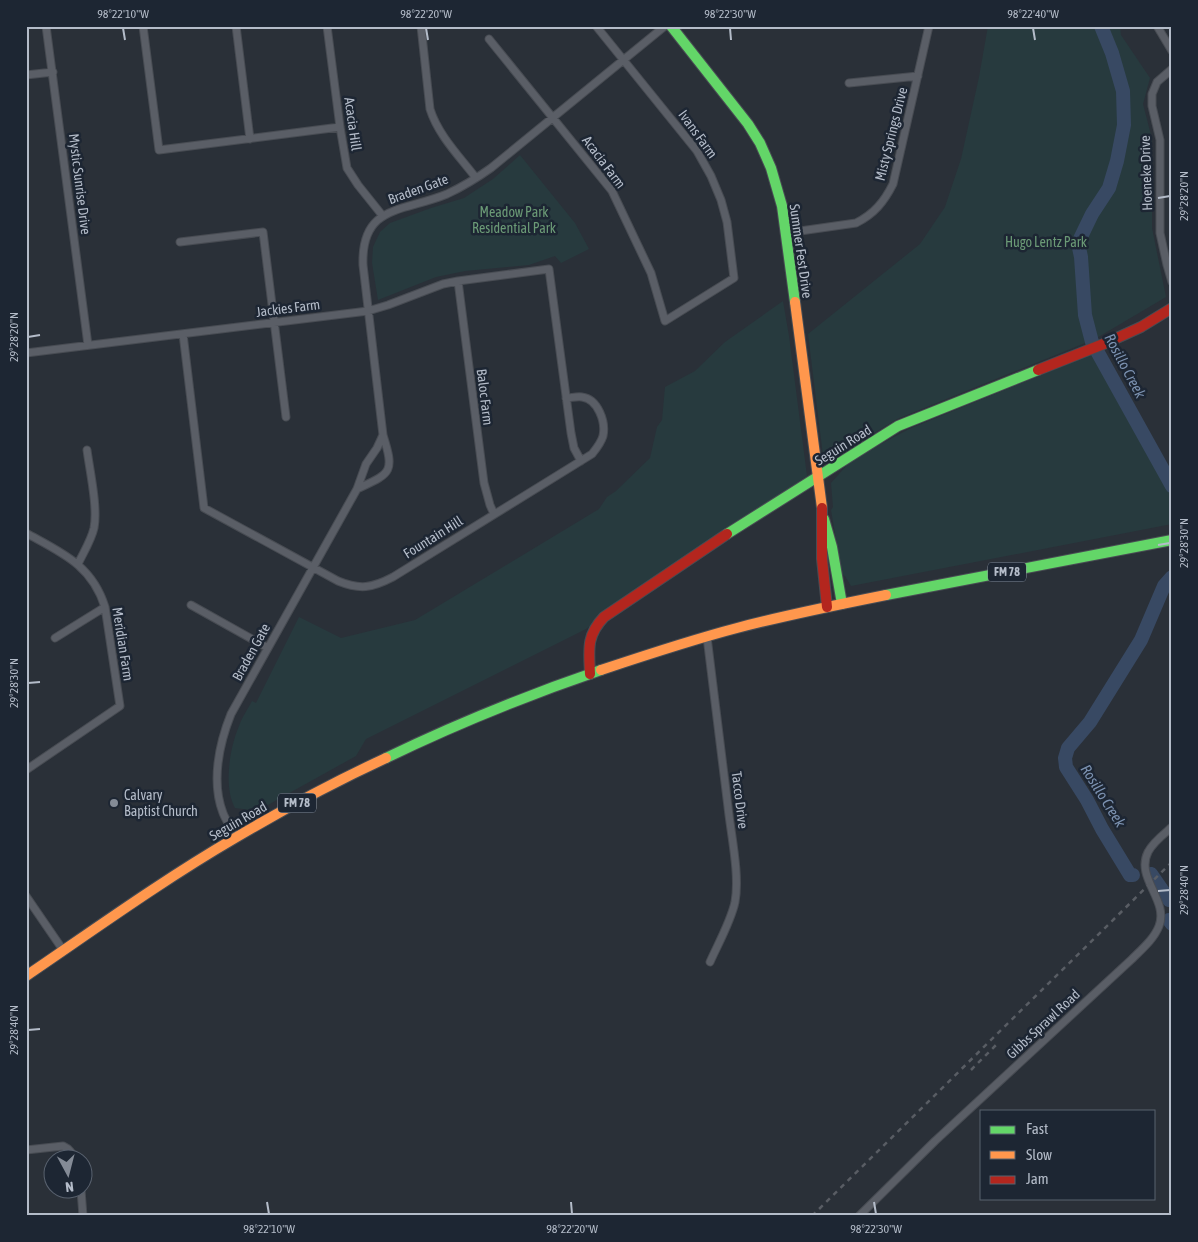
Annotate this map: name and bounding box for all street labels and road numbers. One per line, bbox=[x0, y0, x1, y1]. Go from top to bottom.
street label: Misty Springs Drive bbox=[872, 85, 910, 183]
street label: Acacia Hill bbox=[341, 96, 365, 152]
street label: Ivans Farm bbox=[675, 107, 721, 161]
street label: Mystic Sunrise Drive bbox=[66, 133, 94, 235]
street label: Acacia Farm bbox=[579, 133, 629, 191]
street label: Hoeneke Drive bbox=[1137, 135, 1155, 211]
street label: Braden Gate bbox=[386, 171, 450, 207]
street label: Summer Fest Drive bbox=[786, 203, 816, 299]
street label: Jackies Farm bbox=[255, 296, 321, 320]
street label: Baloc Farm bbox=[474, 368, 496, 426]
street label: Seguin Road bbox=[812, 421, 874, 469]
street label: Fountain Hill bbox=[400, 512, 466, 561]
road number: FM 78 bbox=[988, 562, 1026, 582]
street label: Meridian Farm bbox=[109, 606, 137, 682]
street label: Braden Gate bbox=[229, 621, 273, 683]
street label: Tacco Drive bbox=[729, 770, 751, 830]
road number: FM 78 bbox=[278, 794, 316, 812]
street label: Seguin Road bbox=[206, 798, 270, 844]
street label: Gibbs Sprawl Road bbox=[1003, 986, 1083, 1062]

